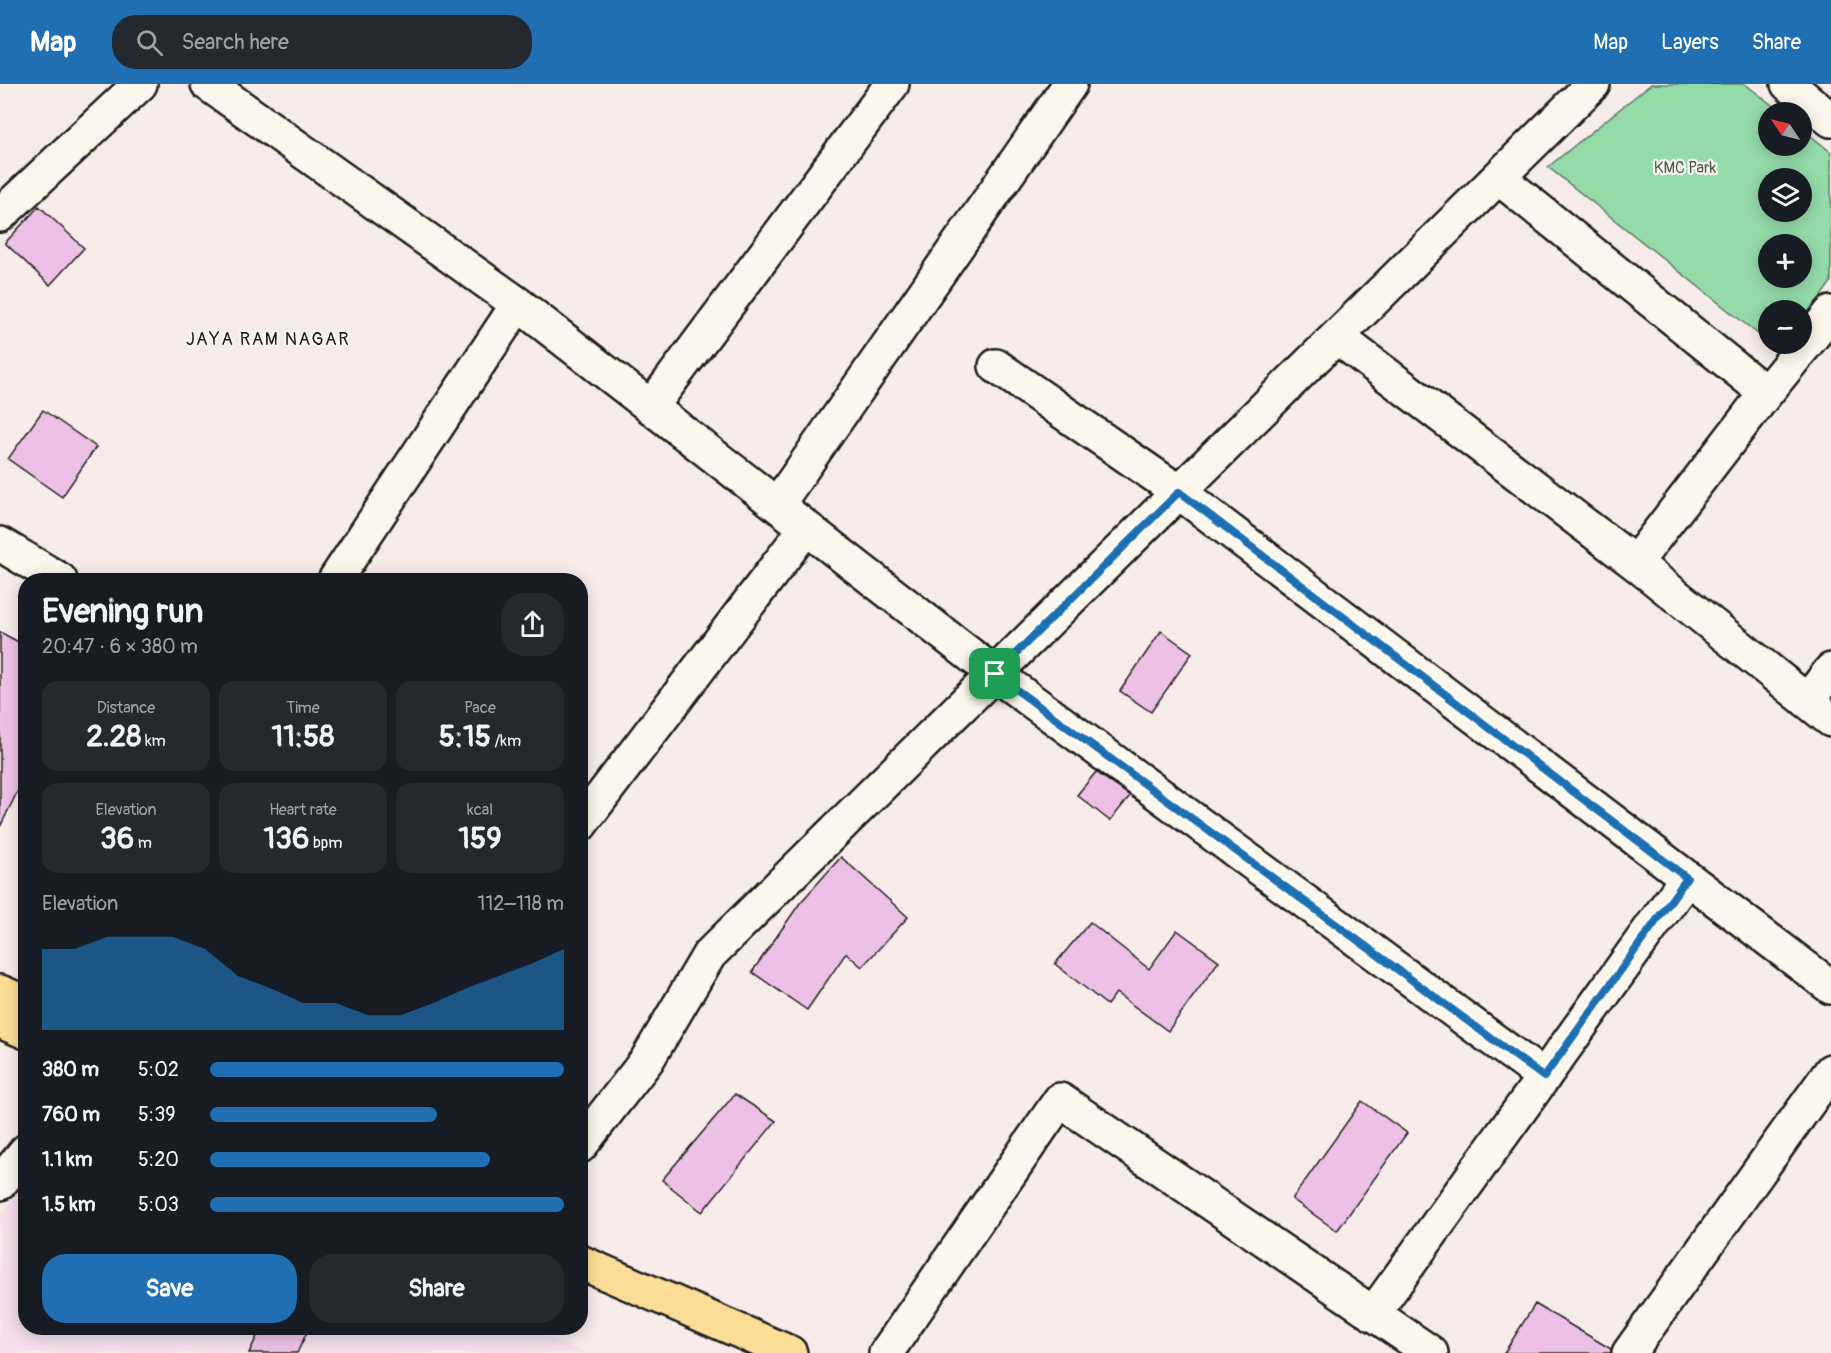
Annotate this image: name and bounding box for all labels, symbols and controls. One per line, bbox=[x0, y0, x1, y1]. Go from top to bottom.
search box bbox=[112, 15, 532, 69]
text: Map bbox=[30, 25, 76, 60]
icon: search bbox=[133, 26, 166, 59]
text: Search here bbox=[181, 28, 289, 56]
text: Map bbox=[1593, 29, 1628, 56]
text: Layers bbox=[1661, 29, 1719, 56]
text: Share bbox=[1752, 29, 1801, 56]
north arrow bbox=[1758, 102, 1812, 156]
map controls bbox=[1758, 102, 1812, 354]
park label: KMC Park bbox=[1654, 158, 1717, 178]
button: layers bbox=[1758, 168, 1812, 222]
button: + bbox=[1758, 234, 1812, 288]
button: − bbox=[1758, 300, 1812, 354]
district label: JAYA RAM NAGAR bbox=[186, 328, 350, 351]
text: Evening run bbox=[42, 591, 203, 632]
button: share bbox=[501, 593, 564, 656]
text: 20:47 · 6 × 380 m bbox=[42, 634, 198, 659]
pin bbox=[969, 648, 1020, 699]
icon: arrive bbox=[978, 657, 1011, 690]
text: Distance bbox=[97, 698, 155, 718]
text: Time bbox=[286, 698, 320, 718]
text: Pace bbox=[464, 698, 496, 718]
text: 2.28 bbox=[86, 718, 141, 755]
text: 11:58 bbox=[272, 718, 334, 755]
text: 5:15 bbox=[439, 718, 491, 755]
text: km bbox=[141, 731, 166, 751]
text: /km bbox=[491, 731, 521, 751]
text: Elevation bbox=[96, 800, 156, 820]
text: Heart rate bbox=[269, 800, 337, 820]
text: kcal bbox=[467, 800, 493, 820]
text: 36 bbox=[100, 820, 134, 857]
text: 136 bbox=[263, 820, 309, 857]
text: 159 bbox=[458, 820, 502, 857]
text: m bbox=[134, 833, 152, 853]
text: bpm bbox=[309, 833, 343, 853]
text: Elevation bbox=[42, 891, 118, 916]
text: 112–118 m bbox=[478, 891, 564, 916]
text: 380 m bbox=[42, 1057, 99, 1082]
text: 5:02 bbox=[138, 1057, 179, 1082]
text: 760 m bbox=[42, 1102, 100, 1127]
text: 5:39 bbox=[138, 1102, 176, 1127]
text: 1.1 km bbox=[42, 1147, 92, 1172]
text: 5:20 bbox=[138, 1147, 179, 1172]
text: 1.5 km bbox=[42, 1192, 95, 1217]
text: 5:03 bbox=[138, 1192, 179, 1217]
button: Save bbox=[42, 1254, 297, 1323]
button: Share bbox=[309, 1254, 564, 1323]

